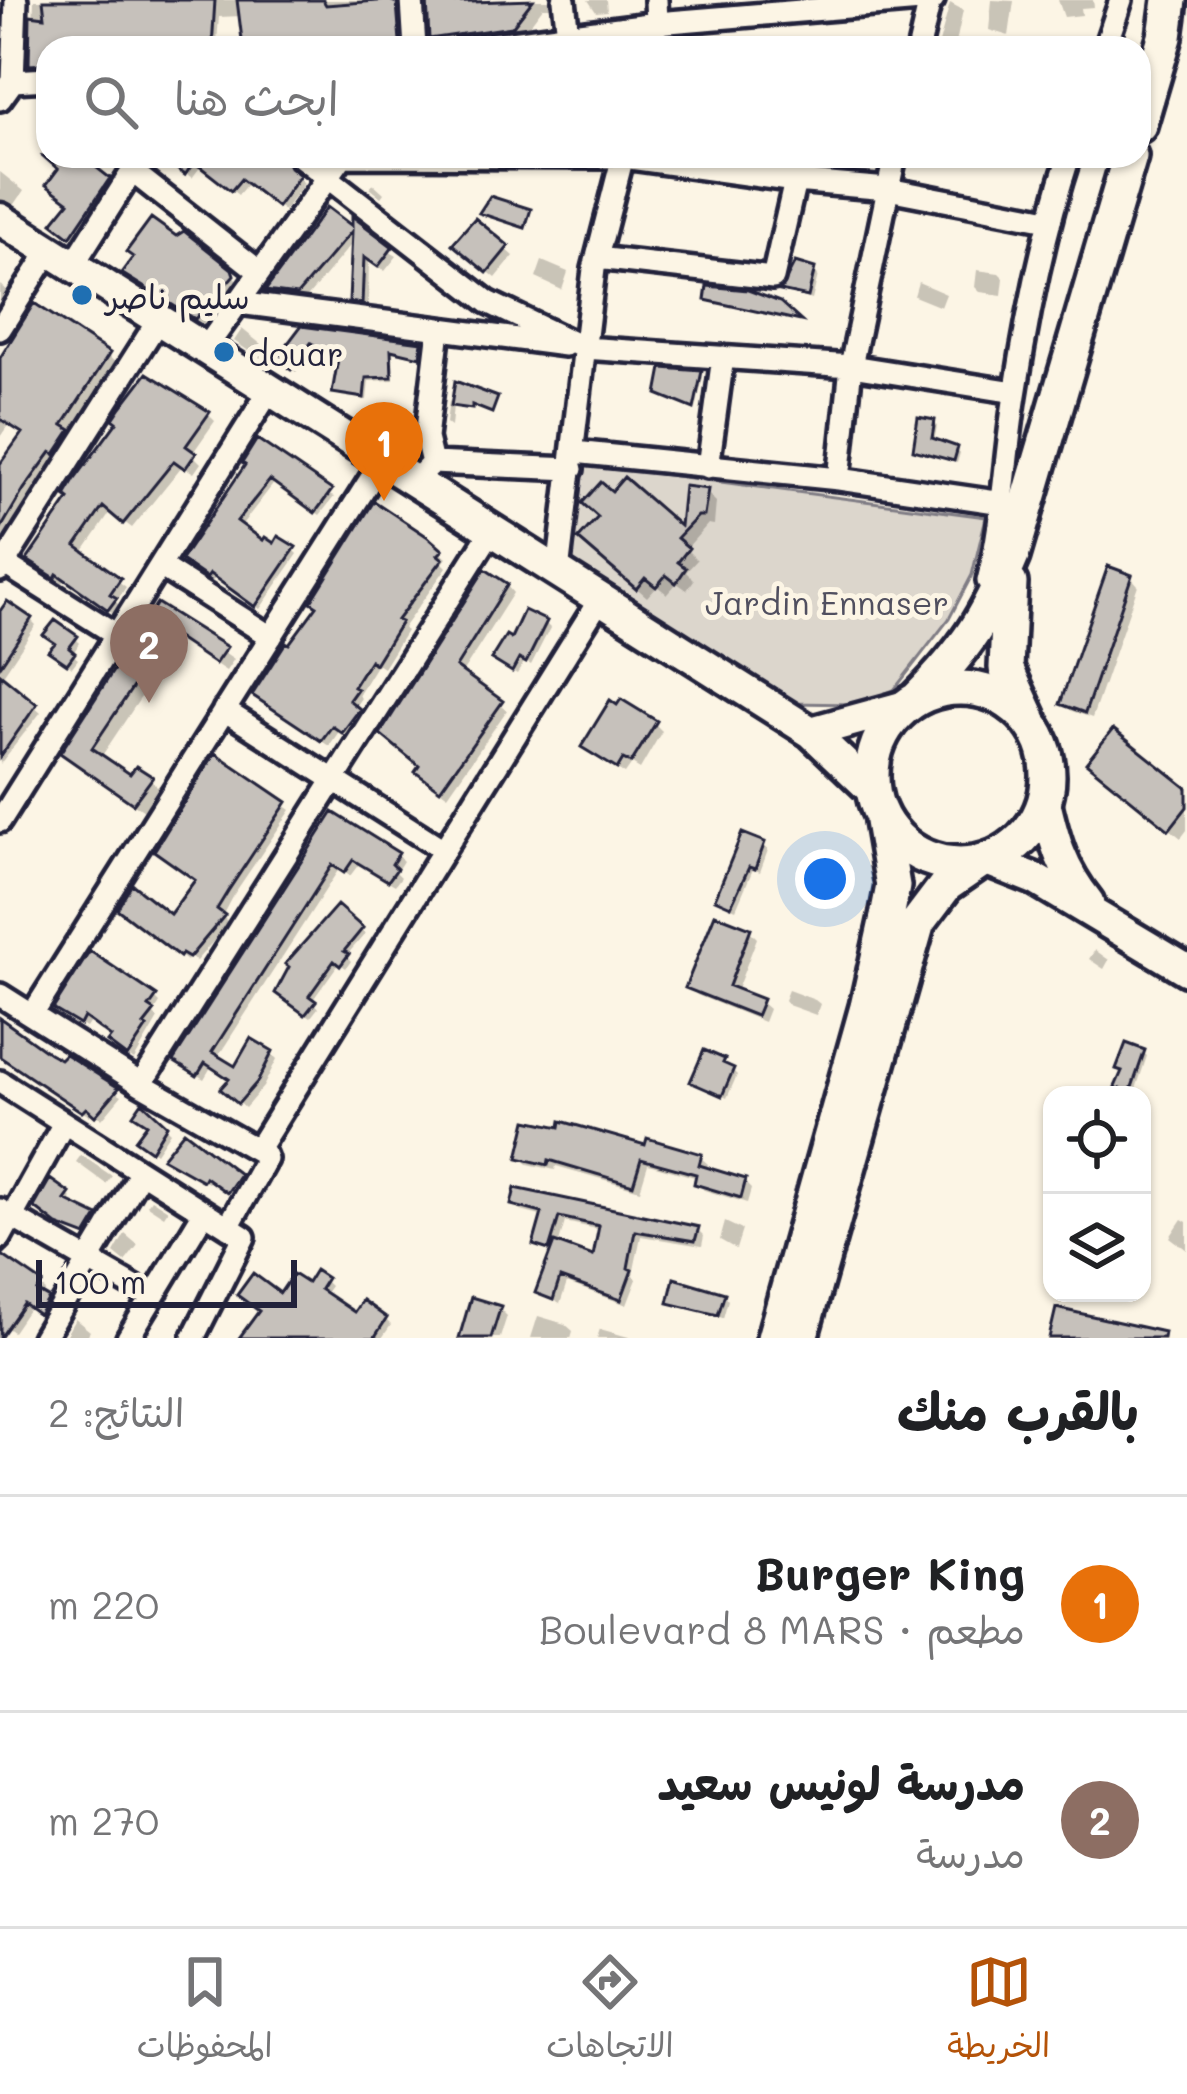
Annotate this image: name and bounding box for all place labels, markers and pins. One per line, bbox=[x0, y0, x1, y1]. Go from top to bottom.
place label: سليم ناصر bbox=[103, 274, 250, 323]
marker: سليم ناصر bbox=[69, 282, 95, 308]
place label: douar bbox=[248, 331, 344, 374]
marker: douar bbox=[211, 339, 237, 365]
pin: 1 bbox=[345, 402, 423, 501]
pin: 2 bbox=[110, 604, 188, 703]

